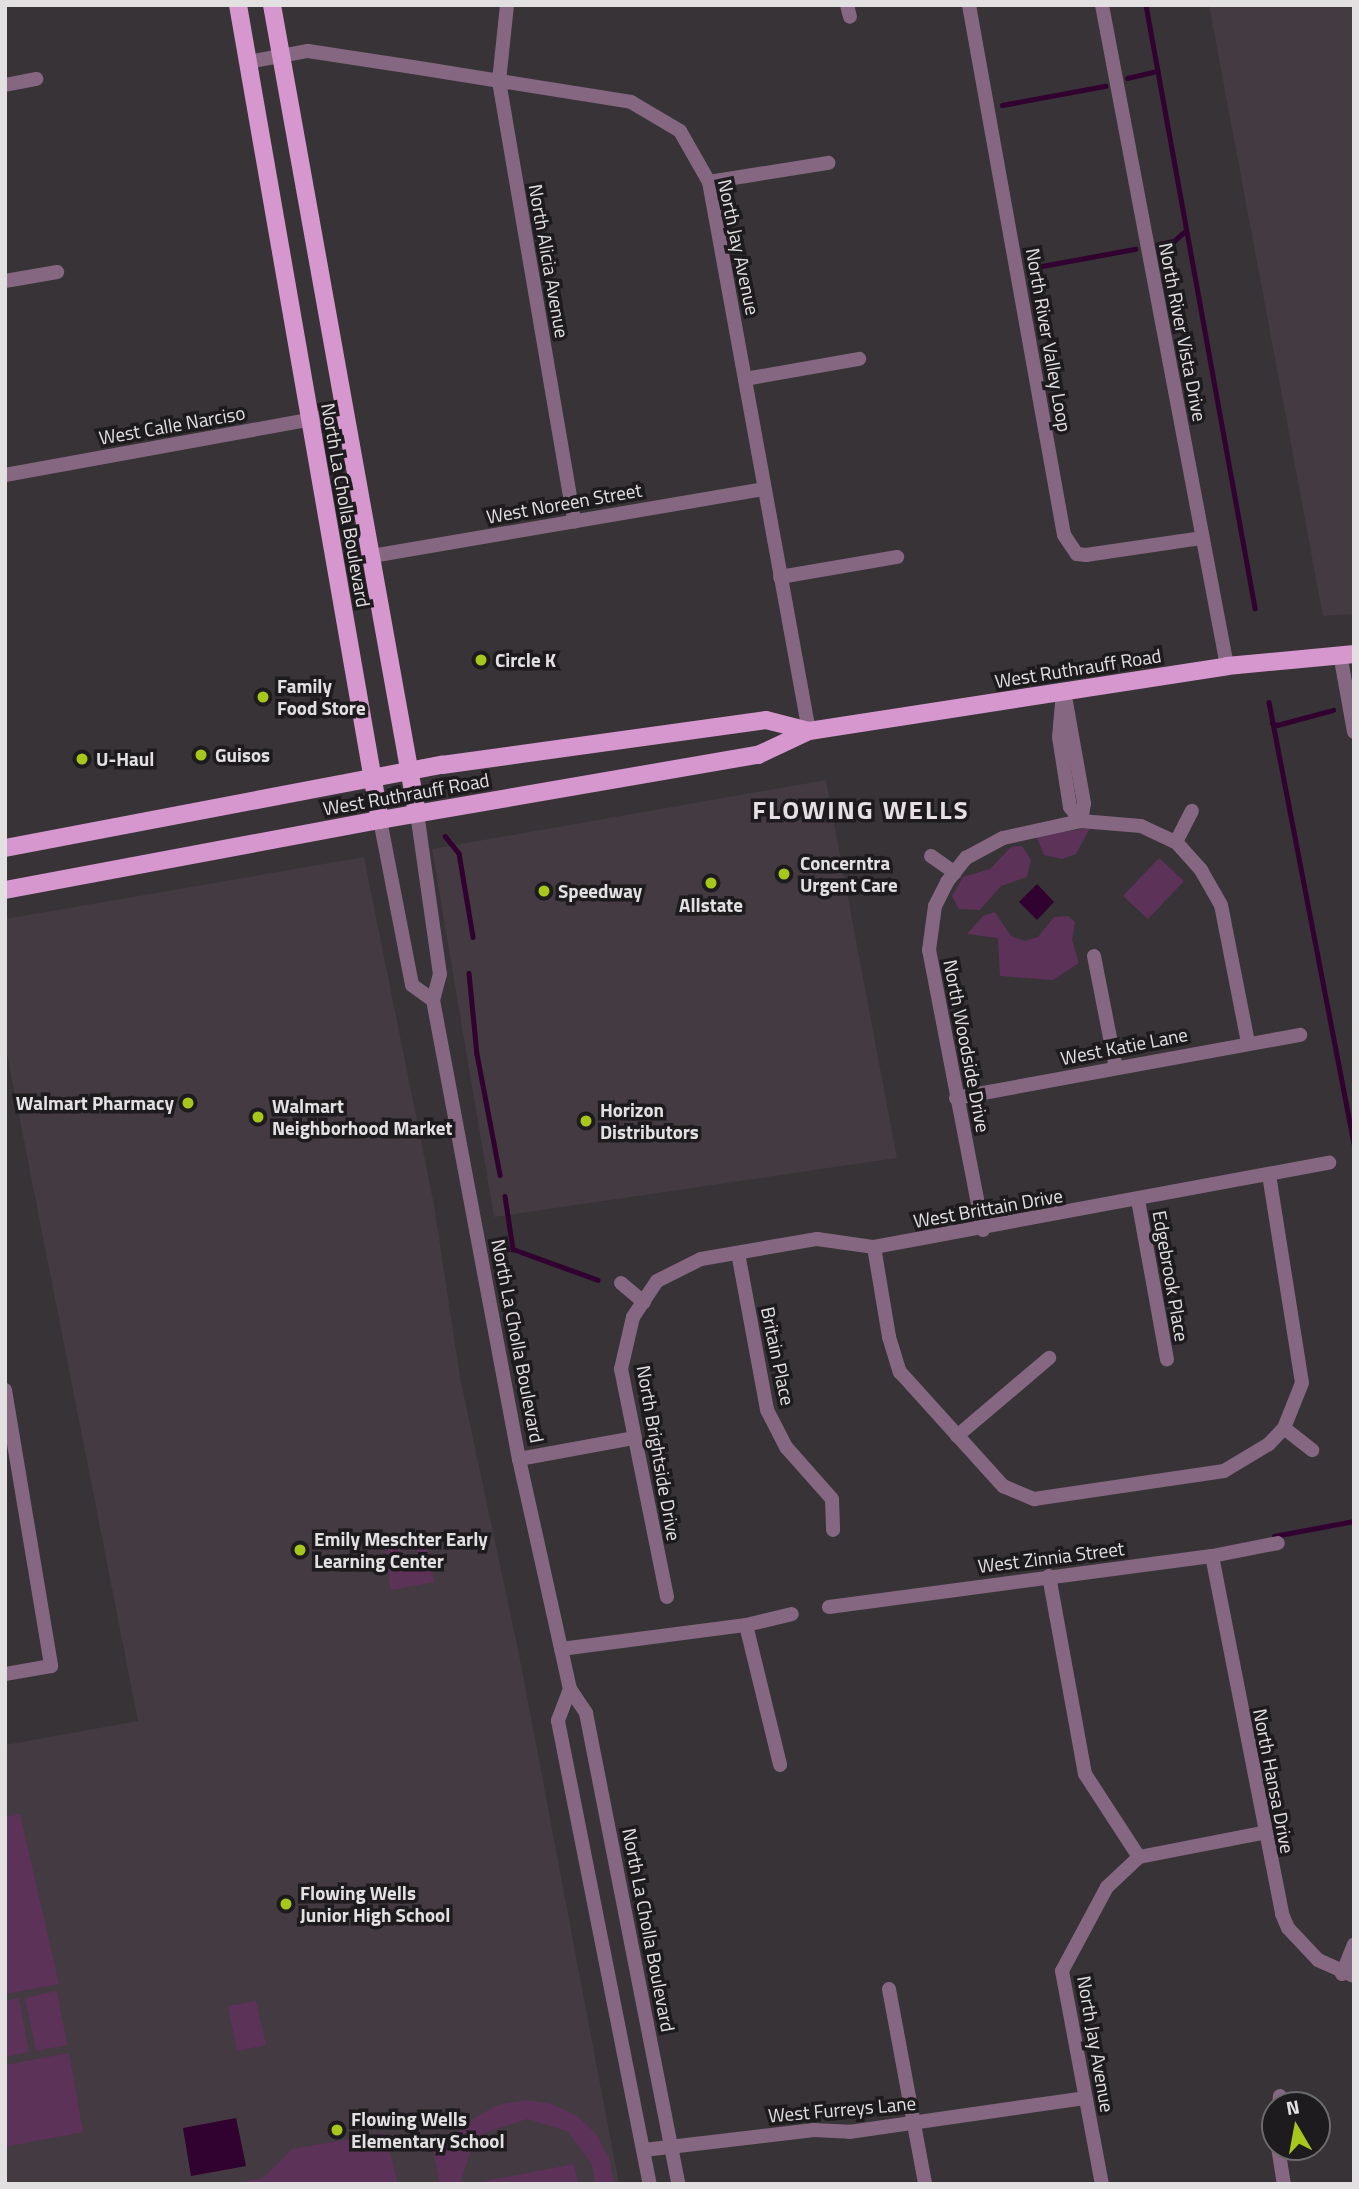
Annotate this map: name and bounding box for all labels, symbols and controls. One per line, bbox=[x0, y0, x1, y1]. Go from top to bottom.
street label: North Jay Avenue bbox=[713, 177, 765, 317]
street label: North Alicia Avenue bbox=[524, 182, 574, 340]
street label: North River Vista Drive bbox=[1154, 241, 1212, 423]
street label: North River Valley Loop bbox=[1022, 246, 1076, 434]
street label: West Calle Narciso bbox=[97, 401, 247, 449]
street label: North La Cholla Boulevard bbox=[317, 401, 375, 609]
street label: West Noreen Street bbox=[484, 478, 644, 528]
street label: West Ruthrauff Road bbox=[993, 644, 1163, 692]
place label: Circle K bbox=[495, 649, 556, 671]
marker: Circle K bbox=[473, 652, 489, 668]
place label: Family Food Store bbox=[277, 675, 366, 719]
marker: Family Food Store bbox=[255, 689, 271, 705]
place label: Guisos bbox=[215, 744, 270, 766]
marker: Guisos bbox=[193, 747, 209, 763]
place label: U-Haul bbox=[96, 748, 154, 770]
marker: U-Haul bbox=[74, 751, 90, 767]
street label: West Ruthrauff Road bbox=[321, 768, 491, 820]
district label: FLOWING WELLS bbox=[754, 794, 968, 826]
place label: Concerntra Urgent Care bbox=[800, 852, 898, 896]
marker: Concerntra Urgent Care bbox=[774, 864, 794, 884]
marker: Allstate bbox=[703, 875, 719, 891]
place label: Speedway bbox=[558, 880, 642, 902]
marker: Speedway bbox=[536, 883, 552, 899]
place label: Allstate bbox=[679, 894, 743, 916]
street label: North Woodside Drive bbox=[939, 958, 995, 1134]
street label: West Katie Lane bbox=[1058, 1022, 1190, 1070]
place label: Walmart Pharmacy bbox=[16, 1092, 174, 1114]
marker: Walmart Pharmacy bbox=[180, 1095, 196, 1111]
place label: Walmart Neighborhood Market bbox=[272, 1095, 452, 1139]
place label: Horizon Distributors bbox=[600, 1099, 699, 1143]
marker: Walmart Neighborhood Market bbox=[250, 1109, 266, 1125]
marker: Horizon Distributors bbox=[578, 1113, 594, 1129]
street label: West Brittain Drive bbox=[912, 1184, 1064, 1232]
street label: Edgebrook Place bbox=[1148, 1209, 1194, 1343]
street label: North La Cholla Boulevard bbox=[487, 1237, 549, 1445]
street label: Britain Place bbox=[756, 1305, 800, 1407]
street label: North Brightside Drive bbox=[632, 1363, 686, 1543]
place label: Emily Meschter Early Learning Center bbox=[314, 1528, 488, 1572]
street label: West Zinnia Street bbox=[976, 1537, 1126, 1577]
marker: Emily Meschter Early Learning Center bbox=[292, 1542, 308, 1558]
street label: North Hansa Drive bbox=[1249, 1707, 1299, 1855]
street label: North La Cholla Boulevard bbox=[618, 1826, 680, 2034]
place label: Flowing Wells Junior High School bbox=[300, 1882, 450, 1926]
marker: Flowing Wells Junior High School bbox=[278, 1896, 294, 1912]
street label: North Jay Avenue bbox=[1073, 1974, 1119, 2114]
street label: West Furreys Lane bbox=[767, 2091, 917, 2127]
north arrow bbox=[1261, 2091, 1331, 2161]
text: N bbox=[1284, 2091, 1302, 2122]
place label: Flowing Wells Elementary School bbox=[351, 2108, 505, 2152]
marker: Flowing Wells Elementary School bbox=[329, 2122, 345, 2138]

